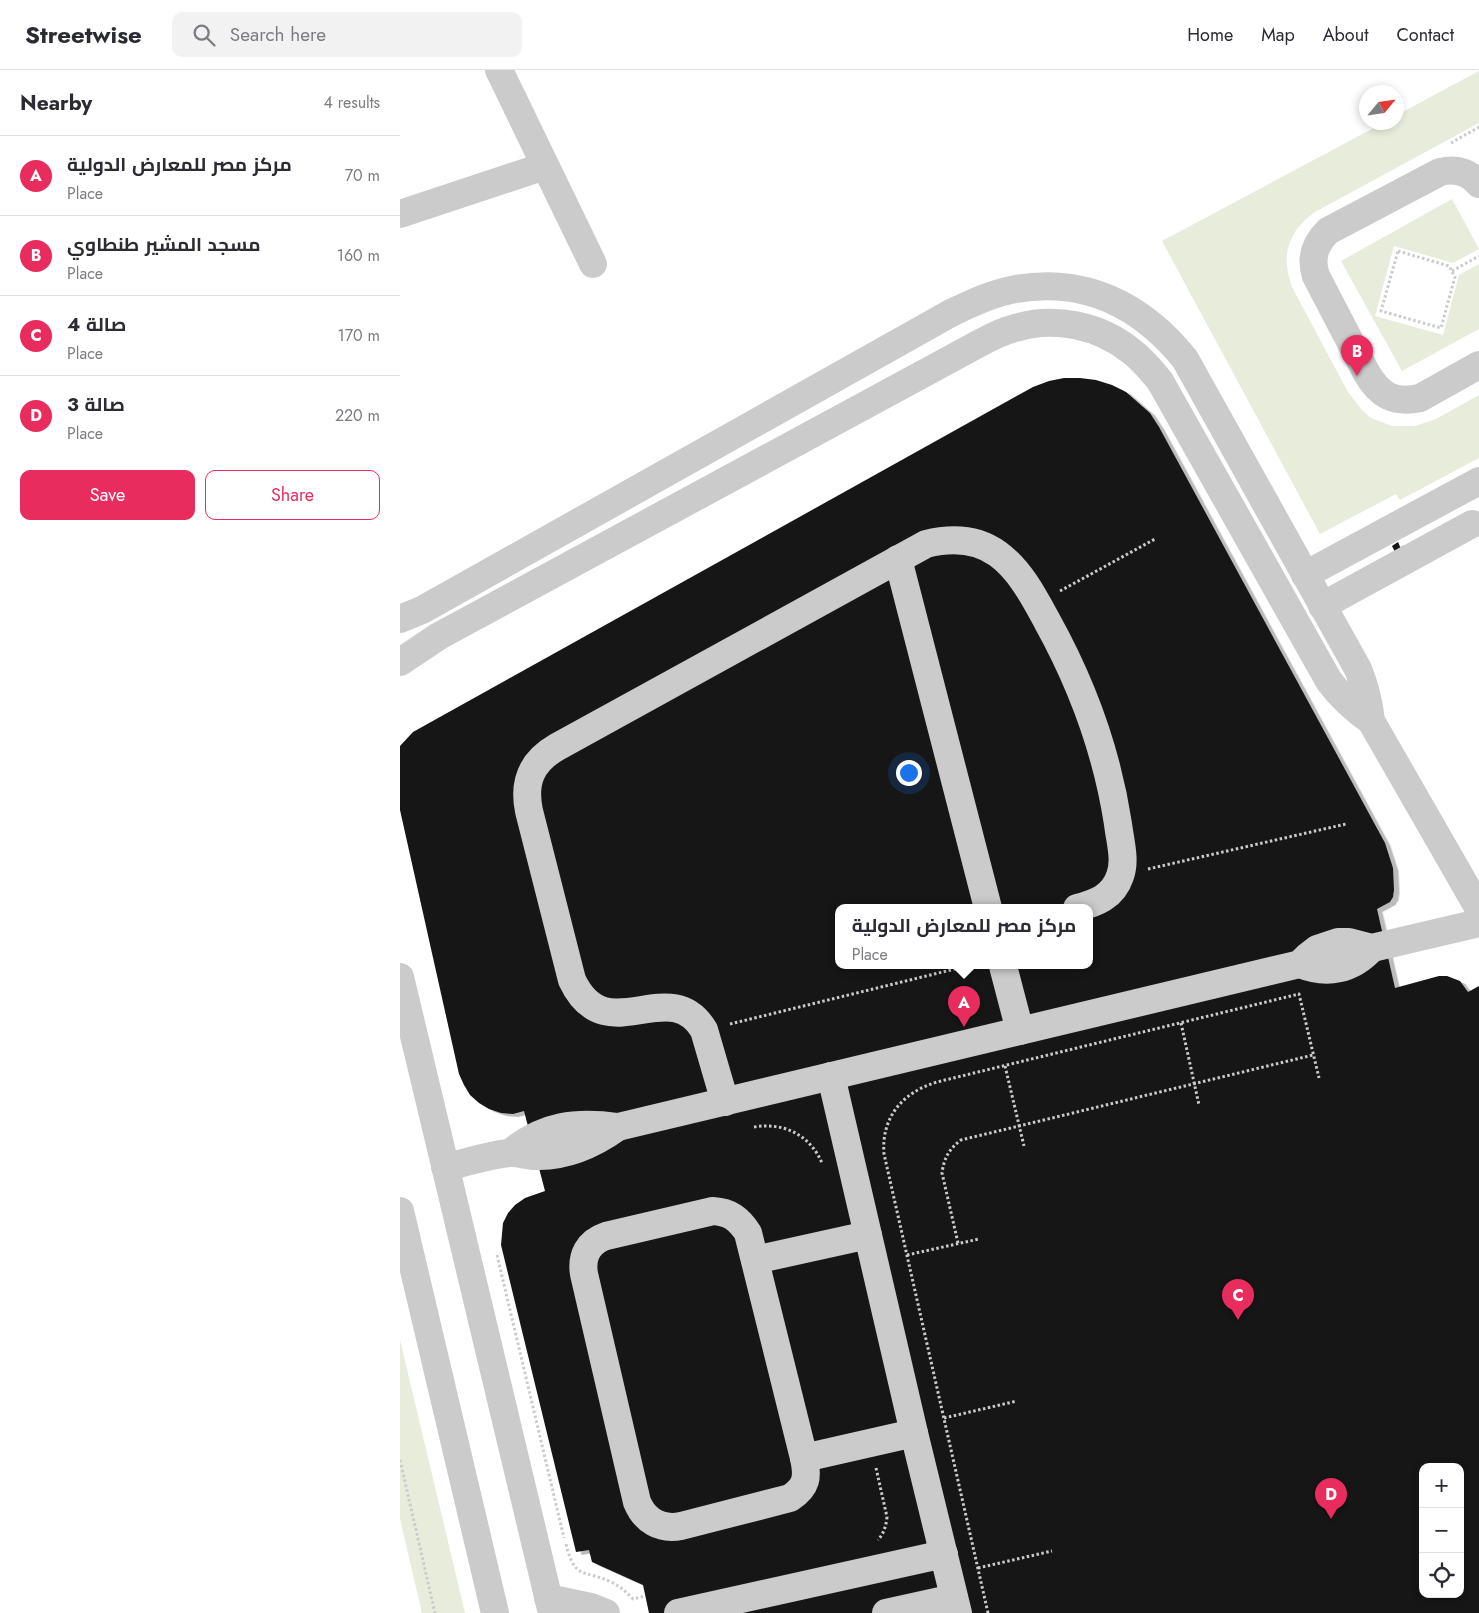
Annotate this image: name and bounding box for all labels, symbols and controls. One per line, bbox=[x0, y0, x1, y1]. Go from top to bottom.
search box bbox=[172, 12, 522, 57]
text: Streetwise bbox=[25, 17, 142, 52]
icon: search bbox=[190, 21, 218, 49]
text: Search here bbox=[230, 21, 326, 48]
text: Home bbox=[1187, 22, 1233, 48]
text: Map bbox=[1261, 22, 1295, 48]
text: About bbox=[1323, 22, 1368, 48]
text: Contact bbox=[1396, 22, 1454, 48]
north arrow bbox=[1359, 85, 1404, 130]
text: Nearby bbox=[20, 88, 92, 118]
text: 4 results bbox=[324, 91, 380, 114]
text: مركز مصر للمعارض الدولية bbox=[67, 151, 292, 178]
text: A bbox=[30, 164, 42, 187]
text: 70 m bbox=[345, 164, 380, 187]
text: Place bbox=[67, 182, 103, 205]
text: مسجد المشير طنطاوي bbox=[67, 231, 260, 258]
text: B bbox=[31, 244, 41, 267]
text: 160 m bbox=[337, 244, 380, 267]
text: Place bbox=[67, 262, 103, 285]
text: صالة 4 bbox=[67, 311, 126, 338]
text: C bbox=[30, 324, 42, 347]
text: 170 m bbox=[338, 324, 380, 347]
pin: B bbox=[1341, 335, 1373, 376]
text: Place bbox=[67, 342, 103, 365]
text: صالة 3 bbox=[67, 391, 125, 418]
text: D bbox=[30, 404, 42, 427]
text: 220 m bbox=[335, 404, 380, 427]
text: Place bbox=[67, 422, 103, 445]
button: Save bbox=[20, 470, 195, 520]
button: Share bbox=[205, 470, 380, 520]
your location bbox=[896, 760, 922, 786]
popup bbox=[835, 904, 1093, 969]
text: مركز مصر للمعارض الدولية bbox=[852, 912, 1076, 939]
text: Place bbox=[852, 943, 888, 966]
pin: A bbox=[948, 986, 980, 1027]
pin: C bbox=[1222, 1279, 1254, 1320]
map controls bbox=[1419, 1463, 1464, 1598]
button: + bbox=[1419, 1463, 1464, 1508]
pin: D bbox=[1315, 1478, 1347, 1519]
button: − bbox=[1419, 1508, 1464, 1553]
button: locate bbox=[1419, 1553, 1464, 1598]

